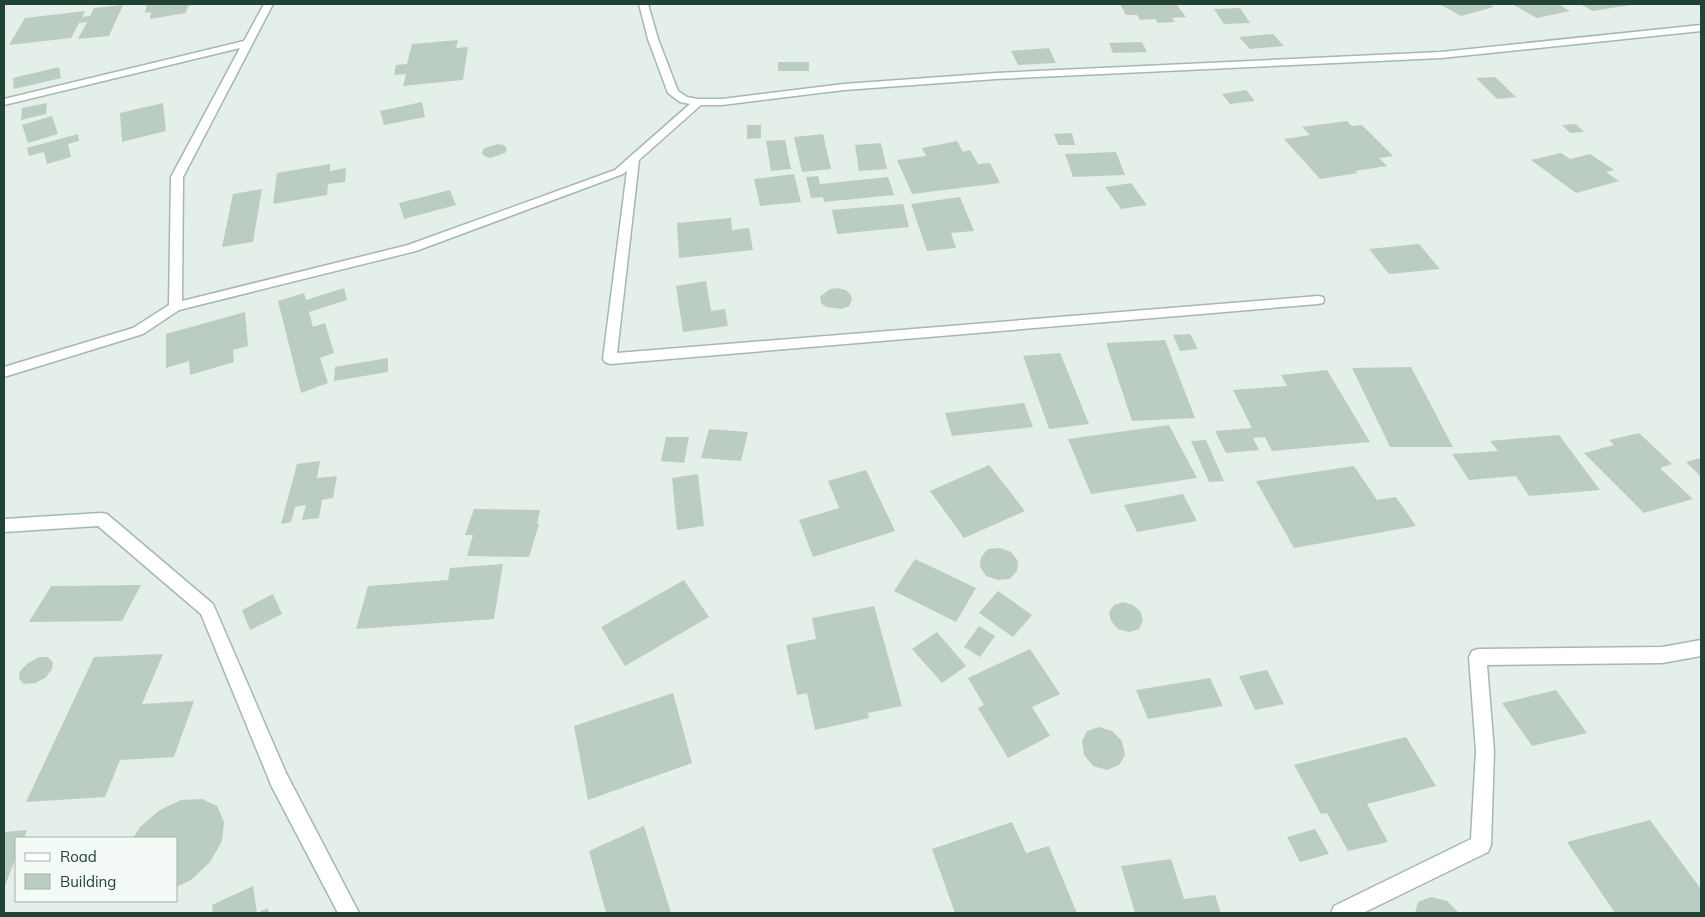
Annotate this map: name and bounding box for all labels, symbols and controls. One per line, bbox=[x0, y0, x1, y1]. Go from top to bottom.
legend bbox=[15, 837, 178, 902]
text: Road bbox=[60, 847, 97, 866]
text: Building bbox=[60, 872, 116, 891]

